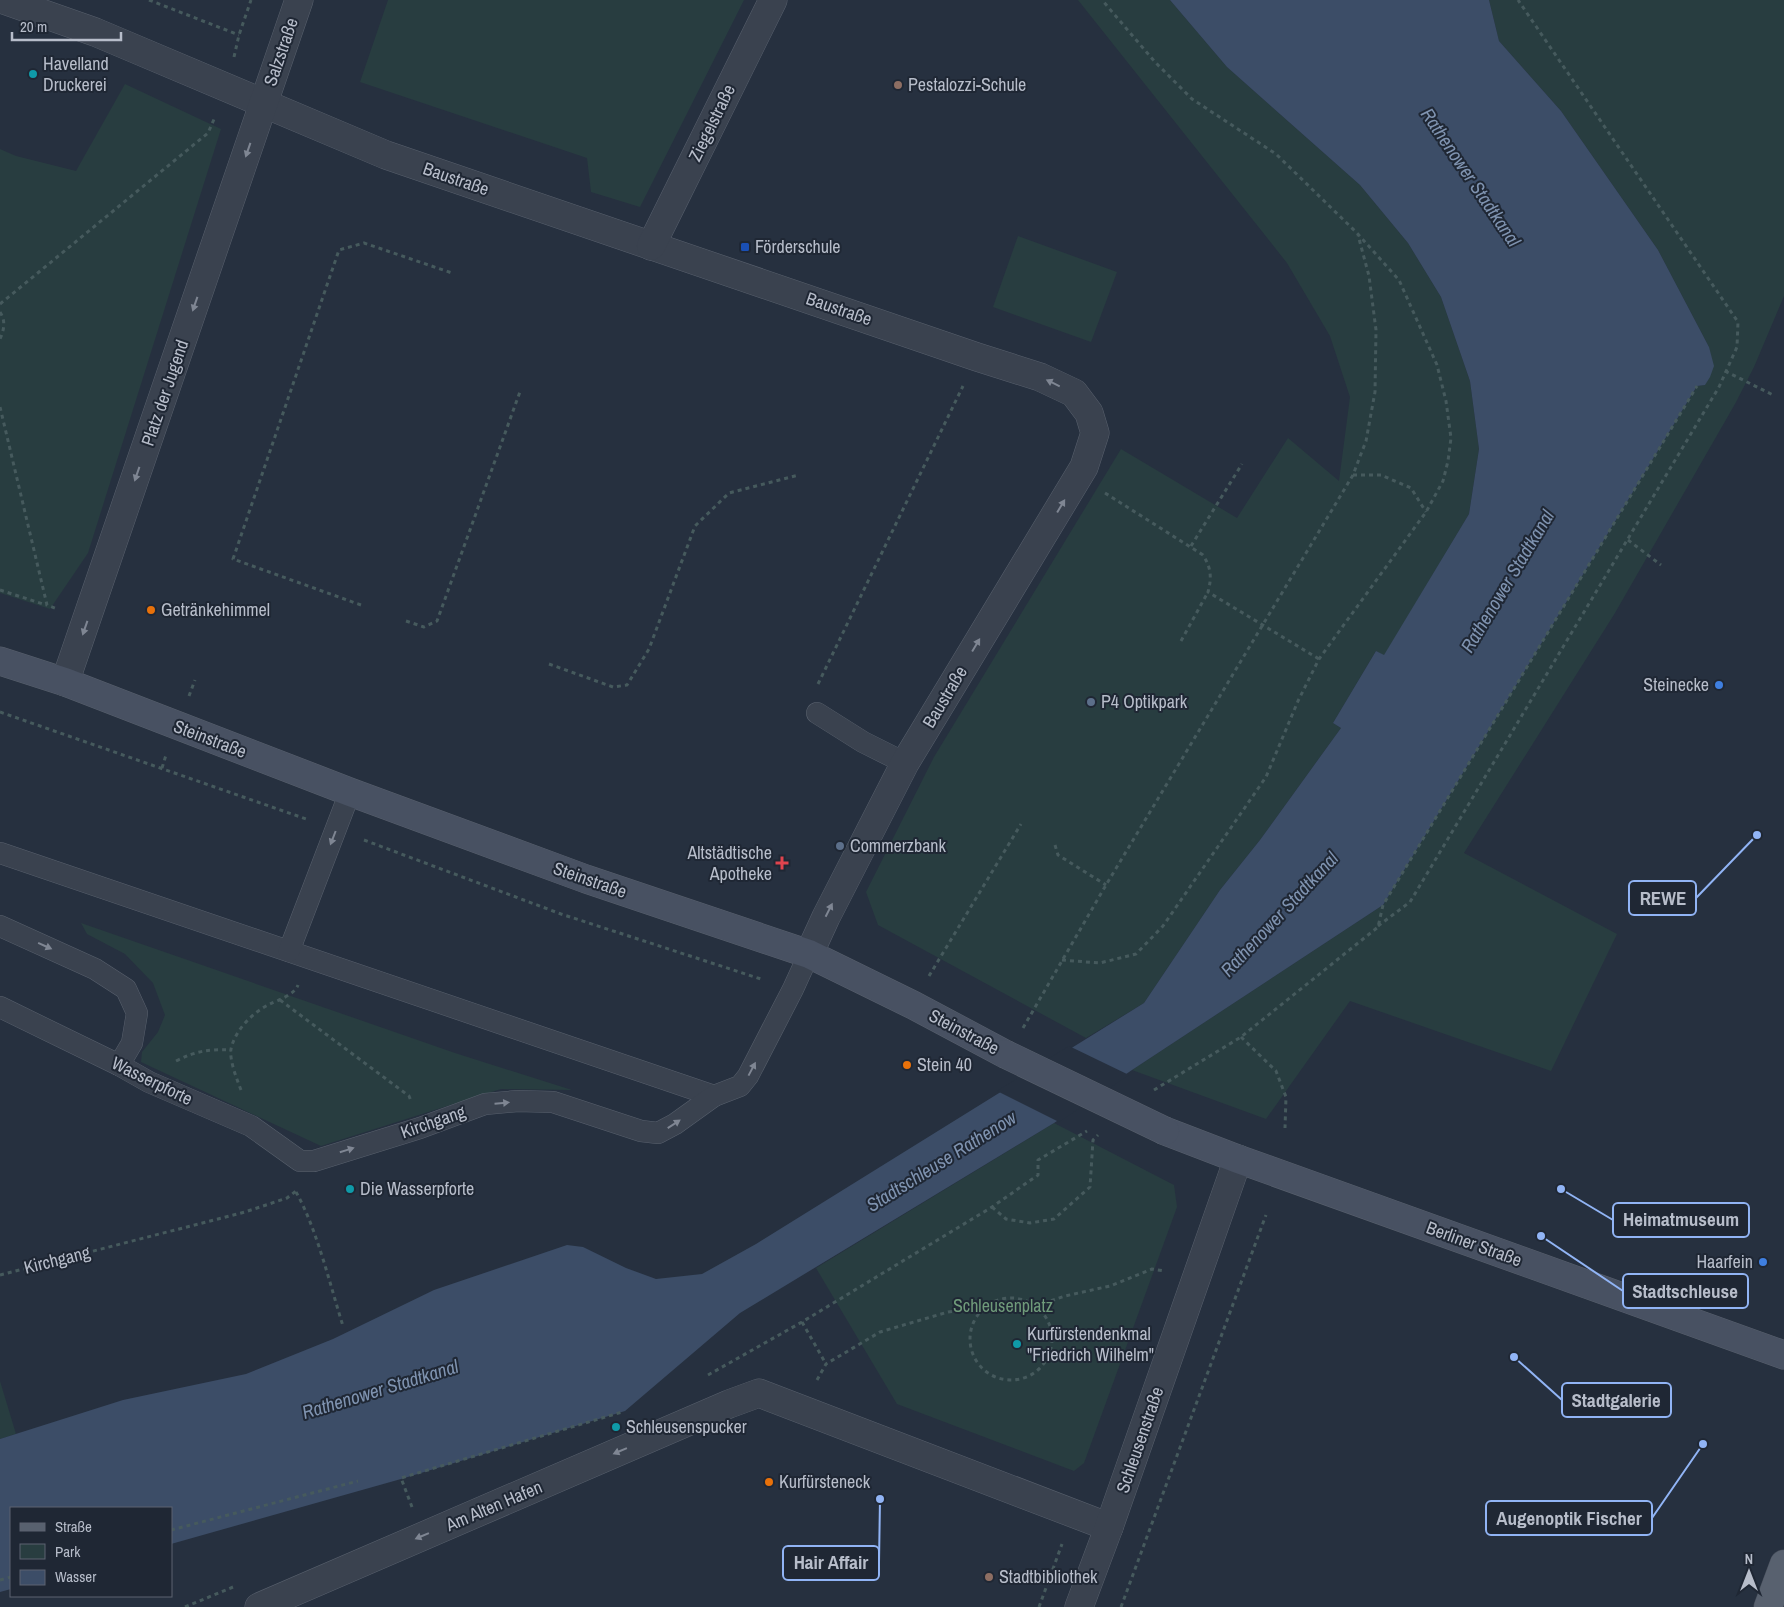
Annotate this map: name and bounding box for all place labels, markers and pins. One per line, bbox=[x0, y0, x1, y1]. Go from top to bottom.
place label: Havelland Druckerei bbox=[43, 51, 109, 97]
marker: Havelland Druckerei bbox=[27, 68, 39, 80]
place label: Pestalozzi-Schule bbox=[908, 72, 1026, 97]
marker: Pestalozzi-Schule bbox=[892, 79, 904, 91]
place label: Förderschule bbox=[755, 234, 840, 259]
marker: Förderschule bbox=[739, 241, 751, 253]
place label: Getränkehimmel bbox=[161, 597, 270, 622]
marker: Getränkehimmel bbox=[145, 604, 157, 616]
place label: Steinecke bbox=[1643, 672, 1709, 697]
marker: Steinecke bbox=[1713, 679, 1725, 691]
place label: P4 Optikpark bbox=[1101, 689, 1188, 714]
marker: P4 Optikpark bbox=[1085, 696, 1097, 708]
place label: Commerzbank bbox=[850, 833, 947, 858]
place label: Altstädtische Apotheke bbox=[686, 840, 772, 886]
marker: Commerzbank bbox=[834, 840, 846, 852]
marker: Altstädtische Apotheke bbox=[776, 857, 788, 869]
callout: REWE bbox=[1629, 881, 1696, 915]
place label: Stein 40 bbox=[917, 1052, 972, 1077]
marker: Stein 40 bbox=[901, 1059, 913, 1071]
place label: Die Wasserpforte bbox=[360, 1176, 474, 1201]
marker: Die Wasserpforte bbox=[344, 1183, 356, 1195]
callout: Heimatmuseum bbox=[1613, 1203, 1749, 1237]
place label: Haarfein bbox=[1696, 1249, 1753, 1274]
marker: Haarfein bbox=[1757, 1256, 1769, 1268]
callout: Stadtschleuse bbox=[1623, 1274, 1748, 1308]
place label: Kurfürstendenkmal "Friedrich Wilhelm" bbox=[1027, 1321, 1154, 1367]
marker: Kurfürstendenkmal "Friedrich Wilhelm" bbox=[1011, 1338, 1023, 1350]
callout: Stadtgalerie bbox=[1562, 1383, 1671, 1417]
place label: Schleusenspucker bbox=[626, 1414, 747, 1439]
marker: Schleusenspucker bbox=[610, 1421, 622, 1433]
place label: Kurfürsteneck bbox=[779, 1469, 871, 1494]
marker: Kurfürsteneck bbox=[763, 1476, 775, 1488]
callout: Augenoptik Fischer bbox=[1486, 1501, 1652, 1535]
callout: Hair Affair bbox=[783, 1546, 879, 1580]
place label: Stadtbibliothek bbox=[999, 1564, 1098, 1589]
marker: Stadtbibliothek bbox=[983, 1571, 995, 1583]

